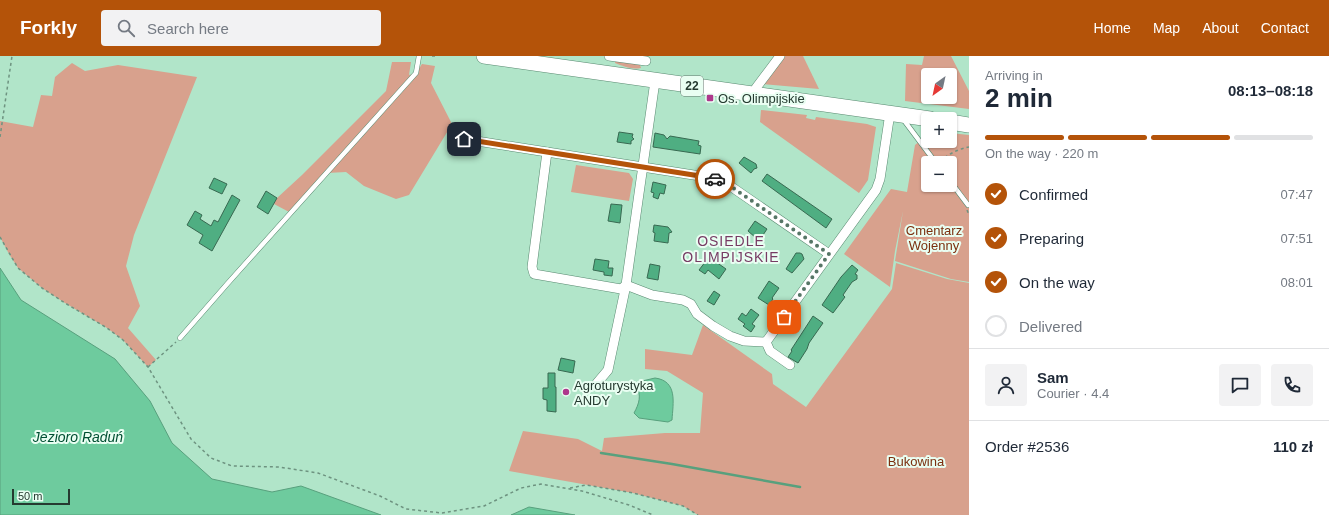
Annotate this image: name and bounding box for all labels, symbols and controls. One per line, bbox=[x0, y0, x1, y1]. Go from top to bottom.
search box bbox=[101, 10, 381, 46]
text: Forkly bbox=[20, 17, 77, 38]
icon: search bbox=[115, 17, 137, 39]
text: Search here bbox=[147, 20, 229, 37]
text: Home bbox=[1094, 20, 1131, 36]
text: Map bbox=[1153, 20, 1180, 36]
text: About bbox=[1202, 20, 1239, 36]
text: Contact bbox=[1261, 20, 1309, 36]
north arrow bbox=[921, 68, 957, 104]
map controls bbox=[921, 68, 957, 192]
text: Arriving in bbox=[985, 68, 1043, 83]
road number: 22 bbox=[681, 76, 703, 96]
text: 08:13–08:18 bbox=[1228, 82, 1313, 99]
text: 2 min bbox=[985, 83, 1053, 113]
place label: Os. Olimpijskie bbox=[718, 91, 805, 106]
marker: Os. Olimpijskie bbox=[705, 93, 715, 103]
button: + bbox=[921, 112, 957, 148]
pin bbox=[447, 122, 481, 156]
icon: home bbox=[453, 128, 475, 150]
text: On the way · 220 m bbox=[985, 146, 1098, 161]
button: − bbox=[921, 156, 957, 192]
courier bbox=[695, 159, 735, 199]
icon: car bbox=[704, 168, 726, 190]
icon: check bbox=[985, 183, 1007, 205]
text: Confirmed bbox=[1019, 186, 1088, 203]
text: 07:47 bbox=[1280, 187, 1313, 202]
park label: Cmentarz Wojenny bbox=[906, 223, 962, 253]
icon: check bbox=[985, 227, 1007, 249]
text: Preparing bbox=[1019, 230, 1084, 247]
text: 07:51 bbox=[1280, 231, 1313, 246]
district label: OSIEDLE OLIMPIJSKIE bbox=[682, 233, 780, 265]
icon: check bbox=[985, 271, 1007, 293]
text: On the way bbox=[1019, 274, 1095, 291]
text: 08:01 bbox=[1280, 275, 1313, 290]
pin bbox=[767, 300, 801, 334]
icon: bag bbox=[773, 306, 795, 328]
text: Delivered bbox=[1019, 318, 1082, 335]
button: person bbox=[985, 364, 1027, 406]
button: chat bbox=[1219, 364, 1261, 406]
button: phone bbox=[1271, 364, 1313, 406]
text: Sam bbox=[1037, 369, 1069, 386]
place label: Agroturystyka ANDY bbox=[574, 378, 654, 408]
text: Courier · 4.4 bbox=[1037, 386, 1109, 401]
marker: Agroturystyka ANDY bbox=[561, 387, 571, 397]
water label: Jezioro Raduń bbox=[32, 429, 123, 445]
text: Order #2536 bbox=[985, 438, 1069, 455]
text: 110 zł bbox=[1273, 438, 1313, 455]
park label: Bukowina bbox=[888, 454, 945, 469]
scale bar bbox=[12, 487, 70, 506]
text: 50 m bbox=[18, 490, 42, 502]

